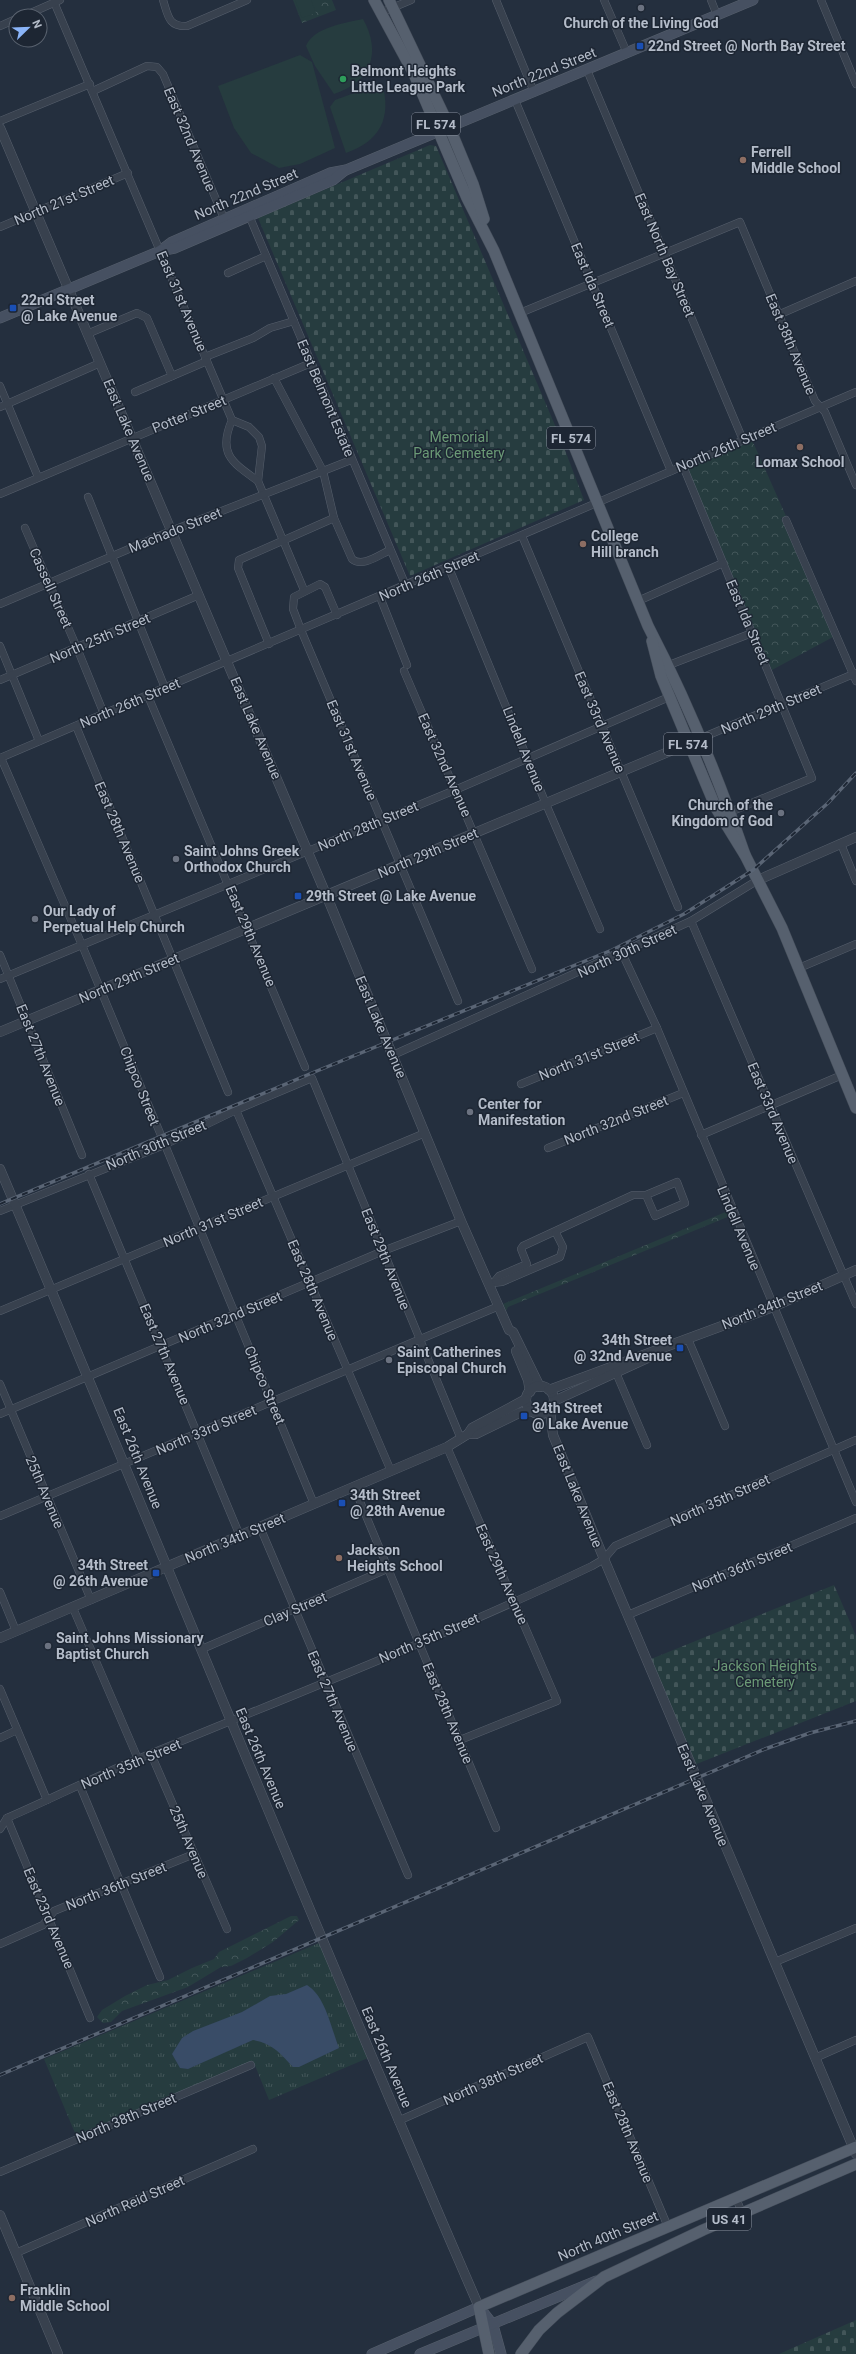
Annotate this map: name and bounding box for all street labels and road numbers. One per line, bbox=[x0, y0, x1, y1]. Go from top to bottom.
street label: North 22nd Street bbox=[490, 44, 599, 100]
street label: East 32nd Avenue bbox=[161, 85, 219, 193]
road number: FL 574 bbox=[412, 113, 460, 135]
street label: North 22nd Street bbox=[192, 165, 300, 223]
street label: North 21st Street bbox=[12, 172, 117, 228]
street label: East North Bay Street bbox=[632, 191, 698, 320]
street label: East Ida Street bbox=[568, 240, 618, 330]
street label: East 31st Avenue bbox=[154, 248, 210, 354]
street label: East 38th Avenue bbox=[763, 291, 819, 397]
street label: East Belmont Estate bbox=[294, 337, 358, 459]
street label: East Lake Avenue bbox=[100, 376, 158, 484]
street label: Potter Street bbox=[150, 392, 229, 436]
street label: North 26th Street bbox=[674, 419, 779, 475]
road number: FL 574 bbox=[547, 427, 595, 449]
street label: Machado Street bbox=[126, 504, 224, 556]
street label: Cassell Street bbox=[26, 546, 76, 631]
street label: North 26th Street bbox=[377, 548, 482, 604]
street label: East Ida Street bbox=[723, 577, 773, 667]
street label: North 25th Street bbox=[48, 610, 153, 666]
street label: East 33rd Avenue bbox=[571, 669, 629, 775]
street label: East Lake Avenue bbox=[227, 674, 285, 782]
street label: North 26th Street bbox=[78, 675, 183, 731]
street label: North 29th Street bbox=[719, 681, 824, 737]
street label: East 31st Avenue bbox=[324, 697, 380, 803]
street label: Lindell Avenue bbox=[500, 704, 548, 794]
street label: East 32nd Avenue bbox=[415, 711, 475, 819]
road number: FL 574 bbox=[664, 733, 712, 755]
street label: East 28th Avenue bbox=[92, 779, 148, 885]
street label: North 28th Street bbox=[316, 798, 421, 854]
street label: North 29th Street bbox=[376, 825, 481, 881]
street label: East 29th Avenue bbox=[223, 883, 279, 989]
street label: North 30th Street bbox=[575, 921, 679, 981]
street label: North 29th Street bbox=[77, 950, 182, 1006]
street label: East Lake Avenue bbox=[352, 973, 410, 1081]
street label: East 27th Avenue bbox=[13, 1002, 69, 1108]
street label: North 31st Street bbox=[537, 1028, 642, 1083]
street label: Chipco Street bbox=[117, 1044, 163, 1128]
street label: East 33rd Avenue bbox=[744, 1060, 802, 1166]
street label: North 32nd Street bbox=[562, 1092, 671, 1148]
street label: North 30th Street bbox=[104, 1117, 209, 1173]
street label: Lindell Avenue bbox=[714, 1183, 764, 1273]
street label: North 31st Street bbox=[161, 1194, 266, 1250]
street label: East 29th Avenue bbox=[358, 1206, 414, 1312]
street label: East 28th Avenue bbox=[285, 1237, 341, 1343]
street label: North 34th Street bbox=[719, 1277, 825, 1333]
street label: North 32nd Street bbox=[176, 1288, 284, 1346]
street label: East 27th Avenue bbox=[137, 1301, 193, 1407]
street label: Chipco Street bbox=[241, 1343, 289, 1427]
street label: North 33rd Street bbox=[153, 1401, 259, 1458]
street label: East 26th Avenue bbox=[110, 1405, 166, 1511]
street label: East Lake Avenue bbox=[550, 1442, 606, 1550]
street label: 25th Avenue bbox=[23, 1453, 67, 1531]
street label: North 35th Street bbox=[668, 1471, 773, 1529]
street label: North 34th Street bbox=[183, 1510, 288, 1566]
street label: East 29th Avenue bbox=[473, 1521, 531, 1627]
street label: North 36th Street bbox=[690, 1539, 795, 1595]
street label: Clay Street bbox=[261, 1588, 329, 1629]
street label: North 35th Street bbox=[377, 1610, 482, 1666]
street label: East 27th Avenue bbox=[305, 1648, 361, 1754]
street label: East 28th Avenue bbox=[420, 1660, 476, 1766]
street label: East 26th Avenue bbox=[233, 1705, 289, 1811]
street label: North 35th Street bbox=[79, 1736, 184, 1792]
street label: East Lake Avenue bbox=[674, 1741, 732, 1849]
street label: 25th Avenue bbox=[167, 1803, 211, 1881]
street label: North 36th Street bbox=[63, 1858, 169, 1914]
street label: East 23rd Avenue bbox=[20, 1865, 78, 1971]
street label: East 26th Avenue bbox=[359, 2004, 415, 2110]
street label: North 38th Street bbox=[441, 2050, 546, 2108]
street label: East 28th Avenue bbox=[600, 2079, 656, 2185]
street label: North 38th Street bbox=[74, 2090, 179, 2146]
street label: North Reid Street bbox=[83, 2172, 187, 2230]
street label: North 40th Street bbox=[556, 2208, 661, 2264]
road number: US 41 bbox=[707, 2208, 751, 2230]

